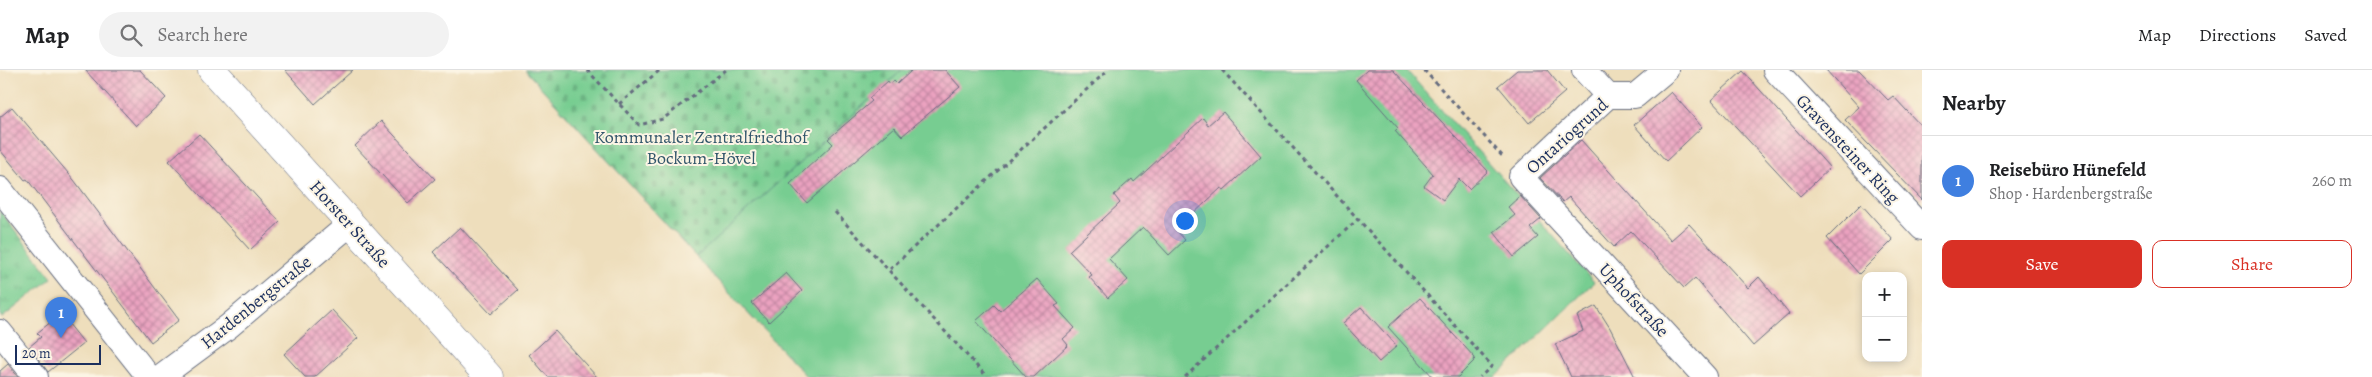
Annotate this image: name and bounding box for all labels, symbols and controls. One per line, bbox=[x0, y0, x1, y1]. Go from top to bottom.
search box bbox=[99, 12, 449, 57]
text: Map bbox=[25, 19, 69, 51]
icon: search bbox=[117, 21, 145, 49]
text: Search here bbox=[157, 22, 248, 48]
text: Map bbox=[2138, 23, 2171, 47]
text: Directions bbox=[2199, 23, 2276, 47]
text: Saved bbox=[2304, 23, 2347, 47]
street label: Gravensteiner Ring bbox=[1791, 89, 1905, 209]
text: Nearby bbox=[1942, 89, 2005, 117]
street label: Ontariogrund bbox=[1521, 92, 1613, 179]
park label: Kommunaler Zentralfriedhof Bockum-Hövel bbox=[594, 125, 811, 170]
text: Reisebüro Hünefeld bbox=[1989, 157, 2146, 183]
text: 1 bbox=[1955, 170, 1961, 192]
text: 260 m bbox=[2312, 170, 2352, 192]
street label: Horster Straße bbox=[304, 175, 396, 273]
text: Shop · Hardenbergstraße bbox=[1989, 183, 2153, 205]
your location bbox=[1172, 208, 1198, 234]
button: Save bbox=[1942, 240, 2142, 288]
button: Share bbox=[2152, 240, 2352, 288]
street label: Hardenbergstraße bbox=[196, 250, 316, 354]
street label: Uphofstraße bbox=[1594, 258, 1674, 342]
map controls bbox=[1862, 272, 1907, 362]
button: + bbox=[1862, 272, 1907, 317]
pin: 1 bbox=[45, 297, 77, 338]
button: − bbox=[1862, 317, 1907, 362]
scale bar bbox=[15, 342, 101, 365]
text: 20 m bbox=[22, 344, 51, 363]

